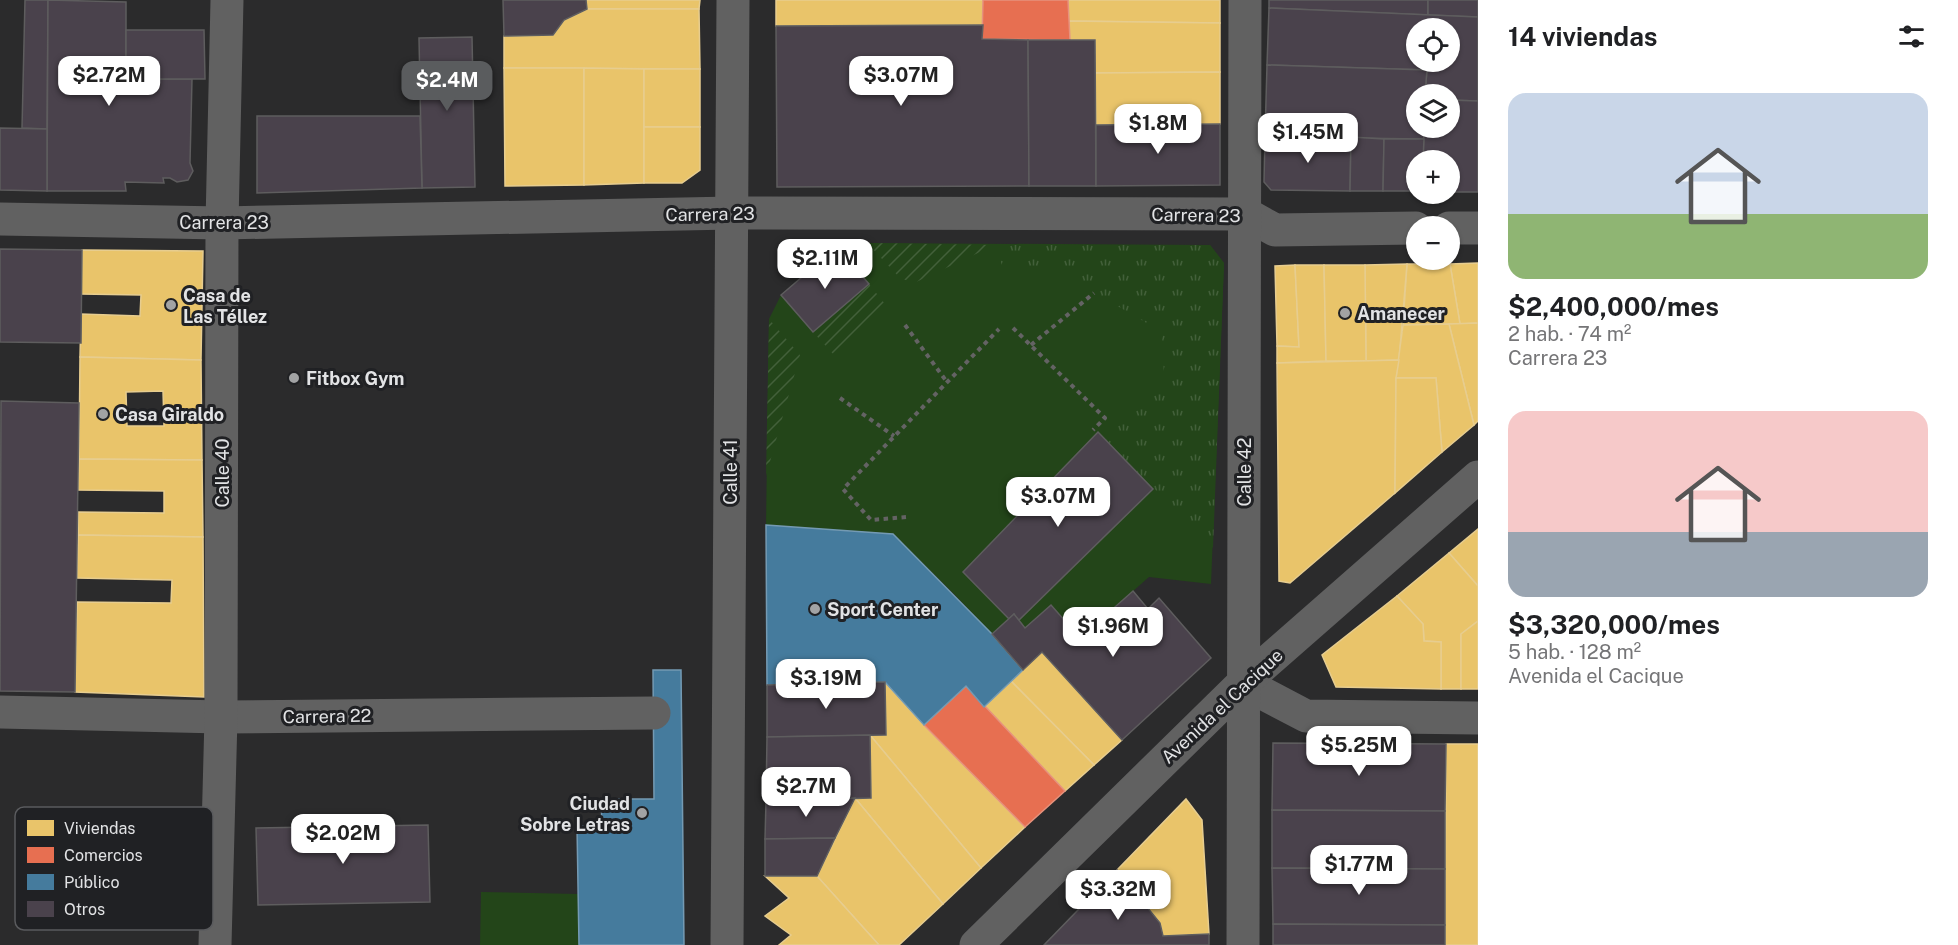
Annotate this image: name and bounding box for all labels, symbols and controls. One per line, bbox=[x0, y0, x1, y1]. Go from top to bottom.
map controls bbox=[1406, 18, 1460, 270]
button: locate bbox=[1406, 18, 1460, 72]
icon: filters bbox=[1895, 20, 1928, 53]
text: 14 viviendas bbox=[1508, 21, 1657, 52]
pin: $2.72M bbox=[60, 56, 158, 107]
pin: $3.07M bbox=[852, 56, 950, 107]
pin: $2.4M bbox=[405, 61, 489, 112]
text: $2.72M bbox=[72, 63, 146, 87]
text: $3.07M bbox=[863, 63, 939, 87]
text: $2.4M bbox=[415, 68, 479, 92]
button: layers bbox=[1406, 84, 1460, 138]
pin: $1.8M bbox=[1116, 104, 1200, 155]
text: $1.8M bbox=[1128, 111, 1188, 135]
pin: $1.45M bbox=[1259, 113, 1357, 164]
text: $1.45M bbox=[1272, 120, 1344, 144]
icon: home bbox=[1664, 132, 1772, 240]
button: + bbox=[1406, 150, 1460, 204]
street label: Carrera 23 bbox=[665, 203, 755, 225]
street label: Carrera 23 bbox=[1151, 204, 1241, 226]
street label: Carrera 23 bbox=[179, 212, 269, 233]
button: − bbox=[1406, 216, 1460, 270]
pin: $2.11M bbox=[776, 239, 874, 290]
text: $2.11M bbox=[791, 246, 859, 270]
place label: Casa de Las Téllez bbox=[183, 285, 267, 327]
text: $2,400,000/mes bbox=[1508, 291, 1719, 322]
marker: Casa de Las Téllez bbox=[164, 298, 178, 312]
place label: Amanecer bbox=[1357, 303, 1446, 324]
marker: Amanecer bbox=[1338, 306, 1352, 320]
text: 2 hab. · 74 m² bbox=[1508, 322, 1631, 346]
text: Carrera 23 bbox=[1508, 346, 1607, 370]
place label: Fitbox Gym bbox=[306, 368, 405, 389]
marker: Fitbox Gym bbox=[287, 371, 301, 385]
place label: Casa Giraldo bbox=[115, 404, 224, 425]
marker: Casa Giraldo bbox=[96, 407, 110, 421]
street label: Calle 40 bbox=[212, 438, 233, 508]
street label: Calle 42 bbox=[1234, 438, 1255, 506]
street label: Calle 41 bbox=[720, 439, 741, 505]
icon: home bbox=[1664, 450, 1772, 558]
pin: $3.07M bbox=[1009, 477, 1107, 528]
text: $3.07M bbox=[1020, 484, 1096, 508]
place label: Sport Center bbox=[827, 599, 939, 620]
marker: Sport Center bbox=[808, 602, 822, 616]
pin: $1.96M bbox=[1064, 607, 1162, 658]
text: $3,320,000/mes bbox=[1508, 609, 1720, 640]
text: $1.96M bbox=[1077, 614, 1149, 638]
text: 5 hab. · 128 m² bbox=[1508, 640, 1641, 664]
street label: Avenida el Cacique bbox=[1157, 644, 1287, 768]
pin: $3.19M bbox=[777, 659, 875, 710]
text: Avenida el Cacique bbox=[1508, 664, 1684, 688]
text: $3.19M bbox=[790, 666, 862, 690]
street label: Carrera 22 bbox=[282, 705, 372, 727]
pin: $5.25M bbox=[1310, 726, 1408, 777]
text: $5.25M bbox=[1320, 733, 1398, 757]
pin: $2.7M bbox=[764, 767, 848, 818]
text: $2.7M bbox=[776, 774, 836, 798]
place label: Ciudad Sobre Letras bbox=[520, 793, 630, 835]
marker: Ciudad Sobre Letras bbox=[635, 806, 649, 820]
legend bbox=[15, 807, 213, 930]
pin: $2.02M bbox=[294, 814, 392, 865]
text: Viviendas bbox=[64, 819, 135, 838]
text: $2.02M bbox=[305, 821, 381, 845]
pin: $1.77M bbox=[1310, 845, 1408, 896]
text: Comercios bbox=[64, 846, 143, 865]
text: $1.77M bbox=[1324, 852, 1394, 876]
pin: $3.32M bbox=[1069, 870, 1167, 921]
text: Público bbox=[64, 873, 120, 892]
text: $3.32M bbox=[1080, 877, 1156, 901]
text: Otros bbox=[64, 900, 105, 919]

